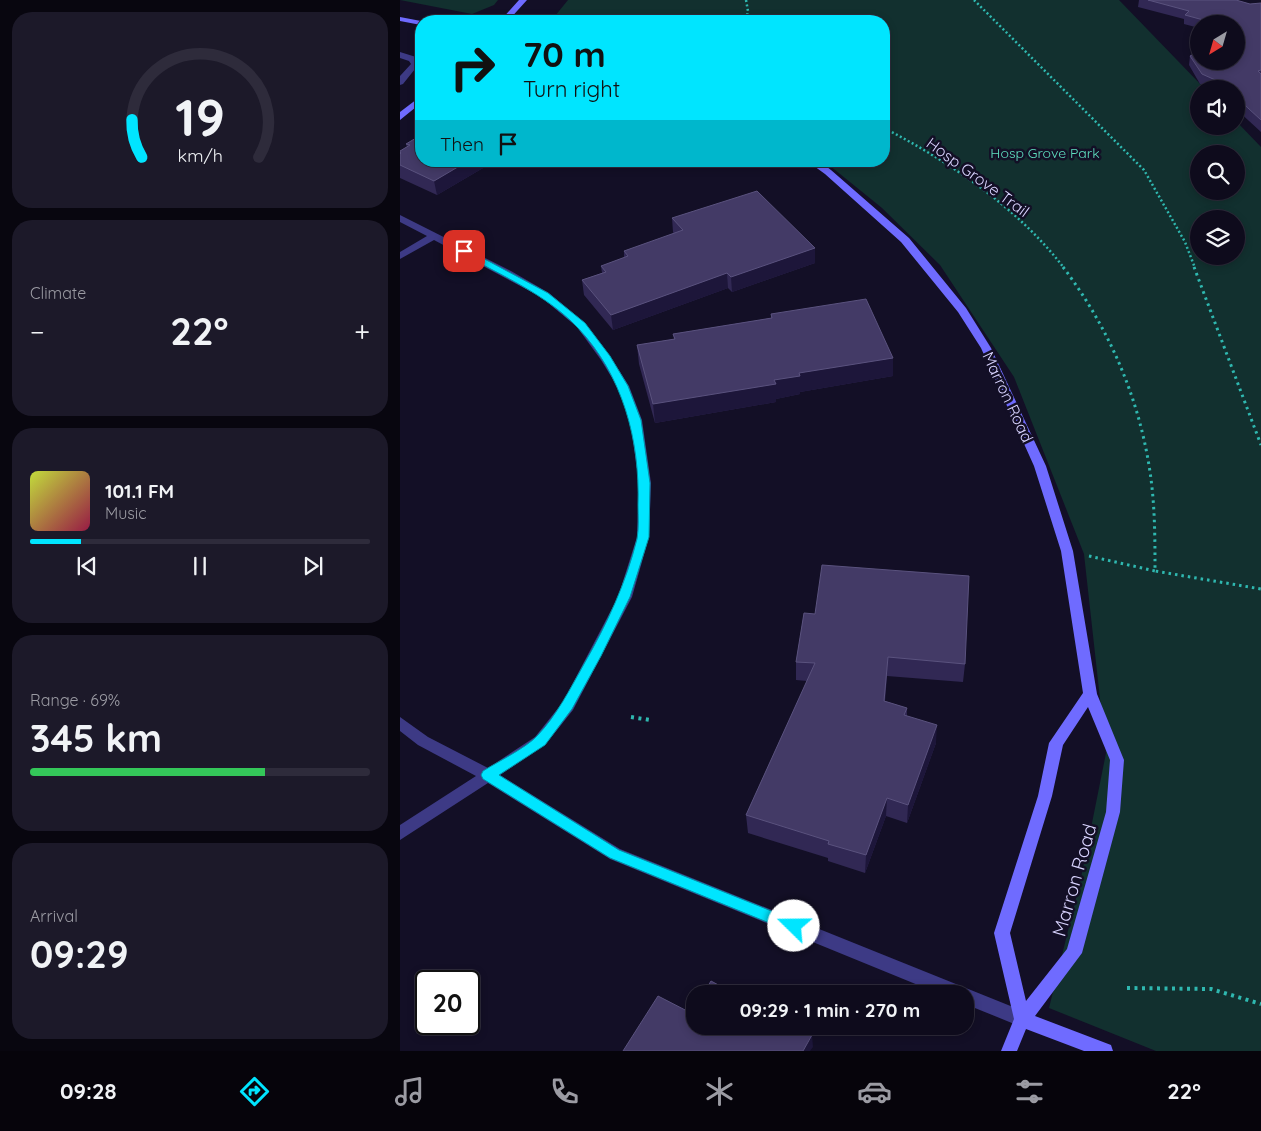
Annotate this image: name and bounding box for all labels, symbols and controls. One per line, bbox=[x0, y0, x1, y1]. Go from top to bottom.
north arrow bbox=[1190, 15, 1245, 70]
map controls bbox=[1190, 15, 1245, 265]
text: 70 m bbox=[523, 32, 606, 76]
icon: right bbox=[440, 35, 505, 100]
text: Turn right bbox=[523, 75, 620, 103]
button: sound bbox=[1190, 80, 1245, 135]
text: 19 bbox=[175, 84, 225, 149]
icon: arrive bbox=[494, 130, 522, 158]
text: Then bbox=[440, 132, 484, 156]
street label: Hosp Grove Trail bbox=[923, 133, 1033, 221]
text: km/h bbox=[177, 144, 223, 166]
park label: Hosp Grove Park bbox=[990, 144, 1100, 162]
button: search bbox=[1190, 145, 1245, 200]
button: layers bbox=[1190, 210, 1245, 265]
pin bbox=[443, 230, 485, 272]
icon: arrive bbox=[450, 237, 478, 265]
text: Climate bbox=[30, 283, 86, 303]
text: 22° bbox=[170, 307, 228, 355]
text: − bbox=[30, 314, 45, 349]
text: + bbox=[354, 314, 370, 349]
street label: Marron Road bbox=[978, 348, 1038, 446]
text: 101.1 FM bbox=[105, 479, 174, 503]
text: Music bbox=[105, 503, 147, 523]
icon: previous bbox=[73, 552, 101, 580]
icon: pause bbox=[186, 552, 214, 580]
icon: next bbox=[299, 552, 327, 580]
text: Range · 69% bbox=[30, 690, 120, 710]
text: 345 km bbox=[30, 714, 162, 762]
street label: Marron Road bbox=[1046, 821, 1102, 939]
position arrow bbox=[767, 899, 819, 951]
text: Arrival bbox=[30, 906, 78, 926]
text: 09:29 bbox=[30, 930, 129, 978]
speed limit sign: 20 bbox=[415, 970, 480, 1035]
text: 09:29 · 1 min · 270 m bbox=[740, 998, 920, 1022]
icon: directions bbox=[237, 1074, 272, 1109]
icon: music bbox=[392, 1074, 427, 1109]
icon: phone bbox=[547, 1074, 582, 1109]
icon: climate bbox=[702, 1074, 737, 1109]
icon: car bbox=[857, 1074, 892, 1109]
icon: filters bbox=[1012, 1074, 1047, 1109]
text: 09:28 bbox=[60, 1077, 117, 1105]
text: 22° bbox=[1167, 1077, 1201, 1105]

